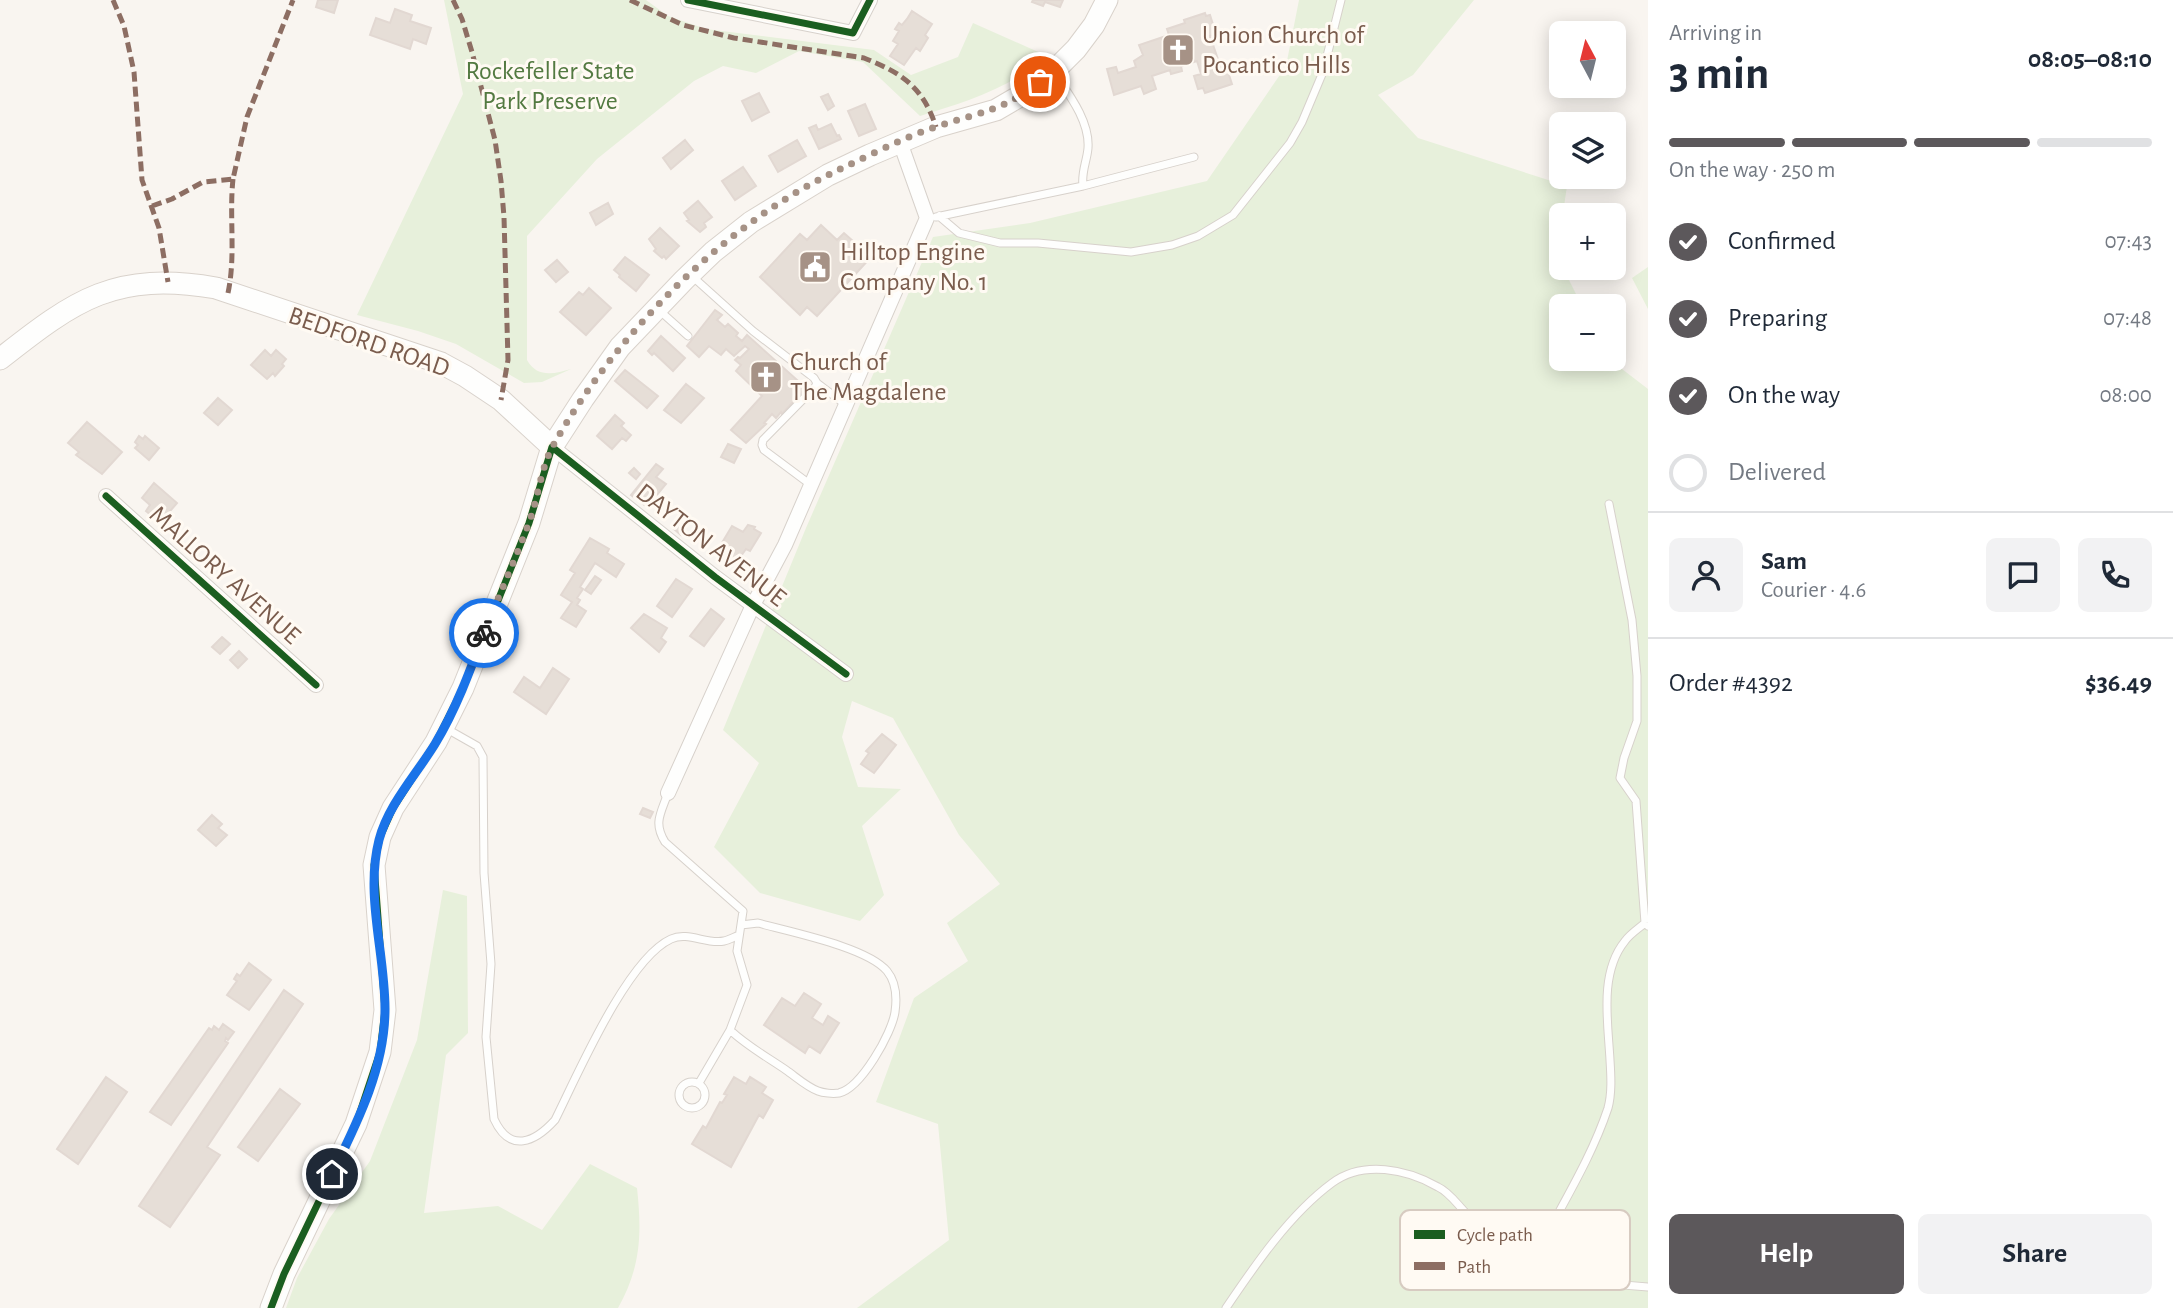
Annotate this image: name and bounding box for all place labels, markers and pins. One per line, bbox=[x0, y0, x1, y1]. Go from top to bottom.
place label: Union Church of Pocantico Hills bbox=[1202, 22, 1366, 78]
church icon: Union Church of Pocantico Hills bbox=[1159, 31, 1197, 69]
pin bbox=[1010, 52, 1070, 112]
place label: Hilltop Engine Company No. 1 bbox=[840, 239, 988, 295]
public building icon: Hilltop Engine Company No. 1 bbox=[796, 248, 834, 286]
place label: Church of The Magdalene bbox=[790, 349, 947, 405]
church icon: Church of The Magdalene bbox=[747, 358, 785, 396]
pin bbox=[302, 1144, 362, 1204]

